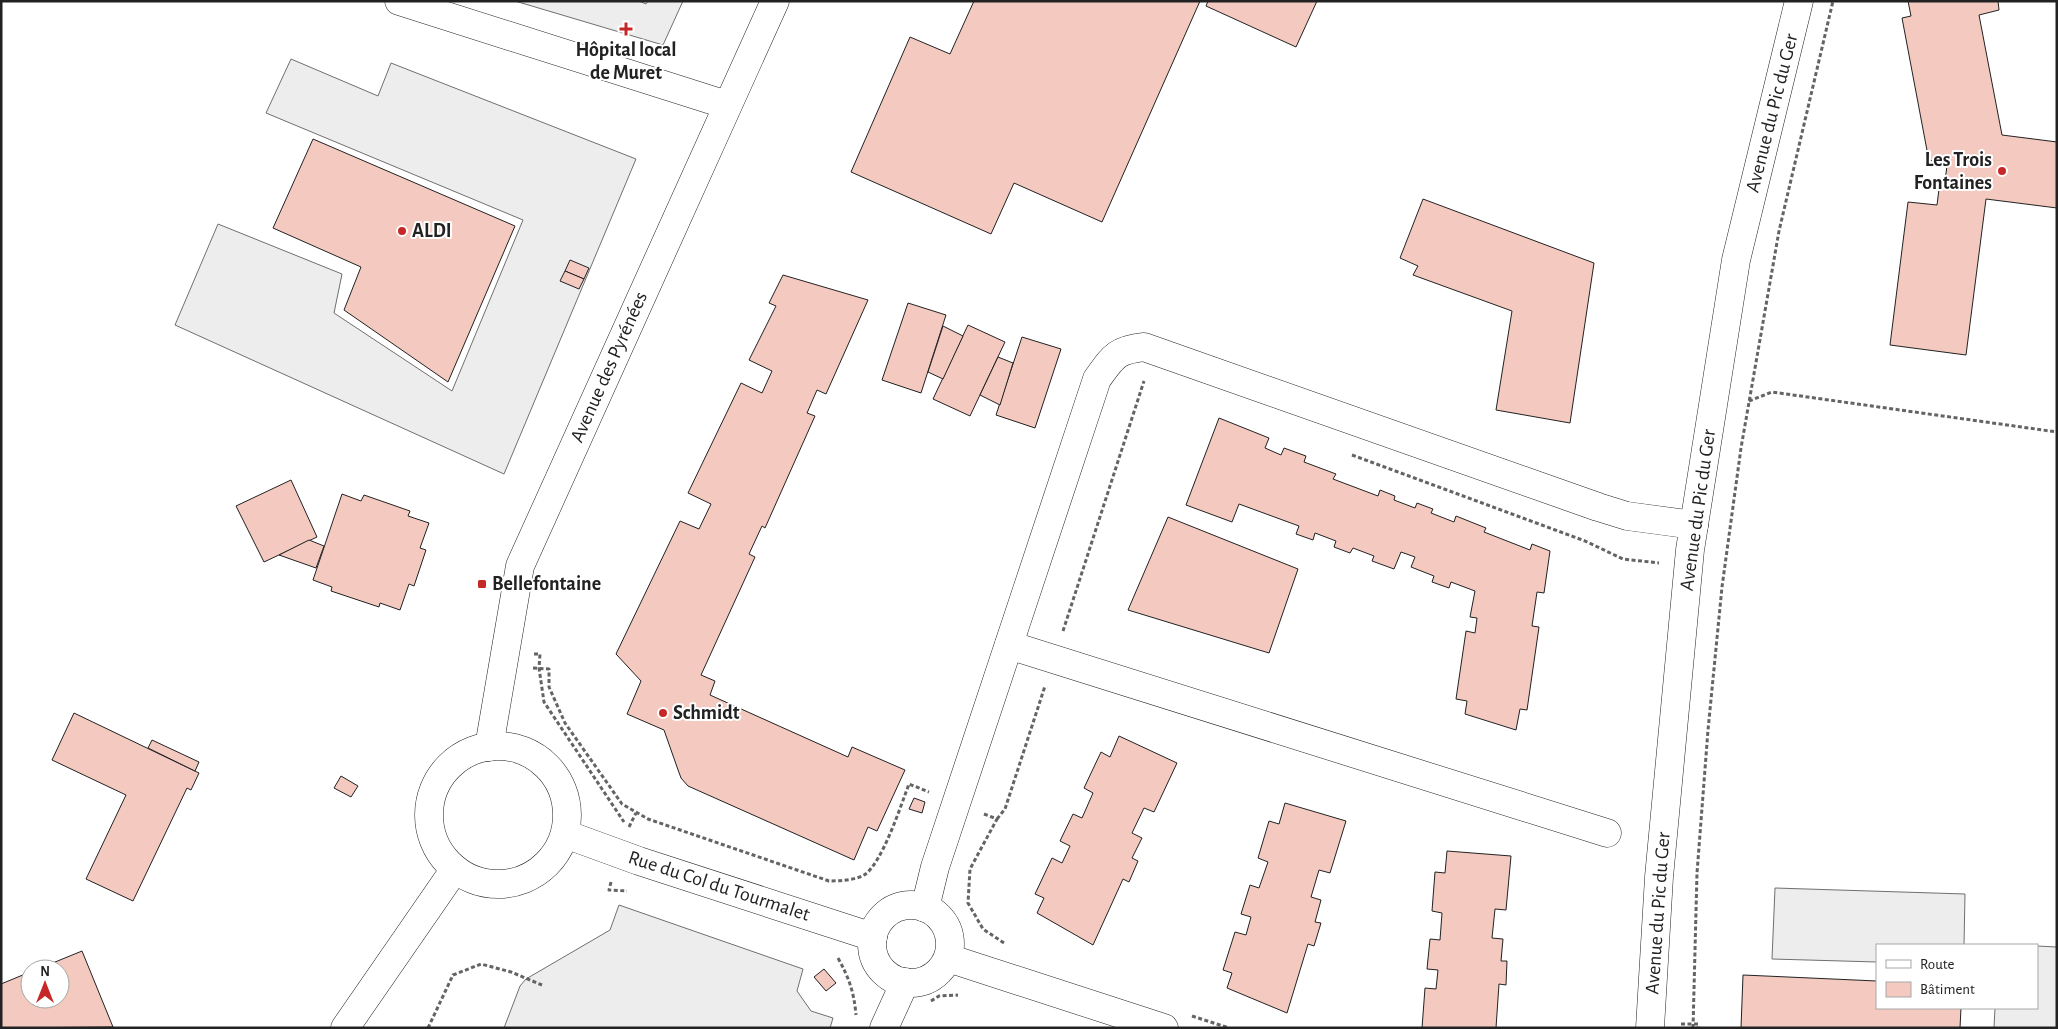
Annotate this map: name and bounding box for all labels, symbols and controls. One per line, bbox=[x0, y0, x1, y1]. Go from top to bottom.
marker: Hôpital local de Muret bbox=[619, 22, 633, 36]
street label: Avenue du Pic du Ger bbox=[1743, 31, 1802, 194]
place label: Hôpital local de Muret bbox=[575, 40, 677, 83]
place label: Les Trois Fontaines bbox=[1914, 150, 1992, 193]
marker: Les Trois Fontaines bbox=[1996, 165, 2008, 177]
place label: ALDI bbox=[412, 221, 452, 241]
marker: ALDI bbox=[396, 225, 408, 237]
street label: Avenue des Pyrénées bbox=[567, 289, 651, 445]
street label: Avenue du Pic du Ger bbox=[1677, 427, 1719, 592]
place label: Bellefontaine bbox=[492, 574, 601, 594]
marker: Bellefontaine bbox=[476, 578, 488, 590]
place label: Schmidt bbox=[673, 703, 740, 723]
marker: Schmidt bbox=[657, 707, 669, 719]
street label: Avenue du Pic du Ger bbox=[1642, 831, 1674, 995]
street label: Rue du Col du Tourmalet bbox=[626, 847, 813, 925]
legend bbox=[1876, 944, 2038, 1009]
text: Route bbox=[1920, 957, 1954, 972]
north arrow bbox=[20, 959, 70, 1009]
text: N bbox=[40, 965, 50, 979]
text: Bâtiment bbox=[1920, 982, 1975, 997]

